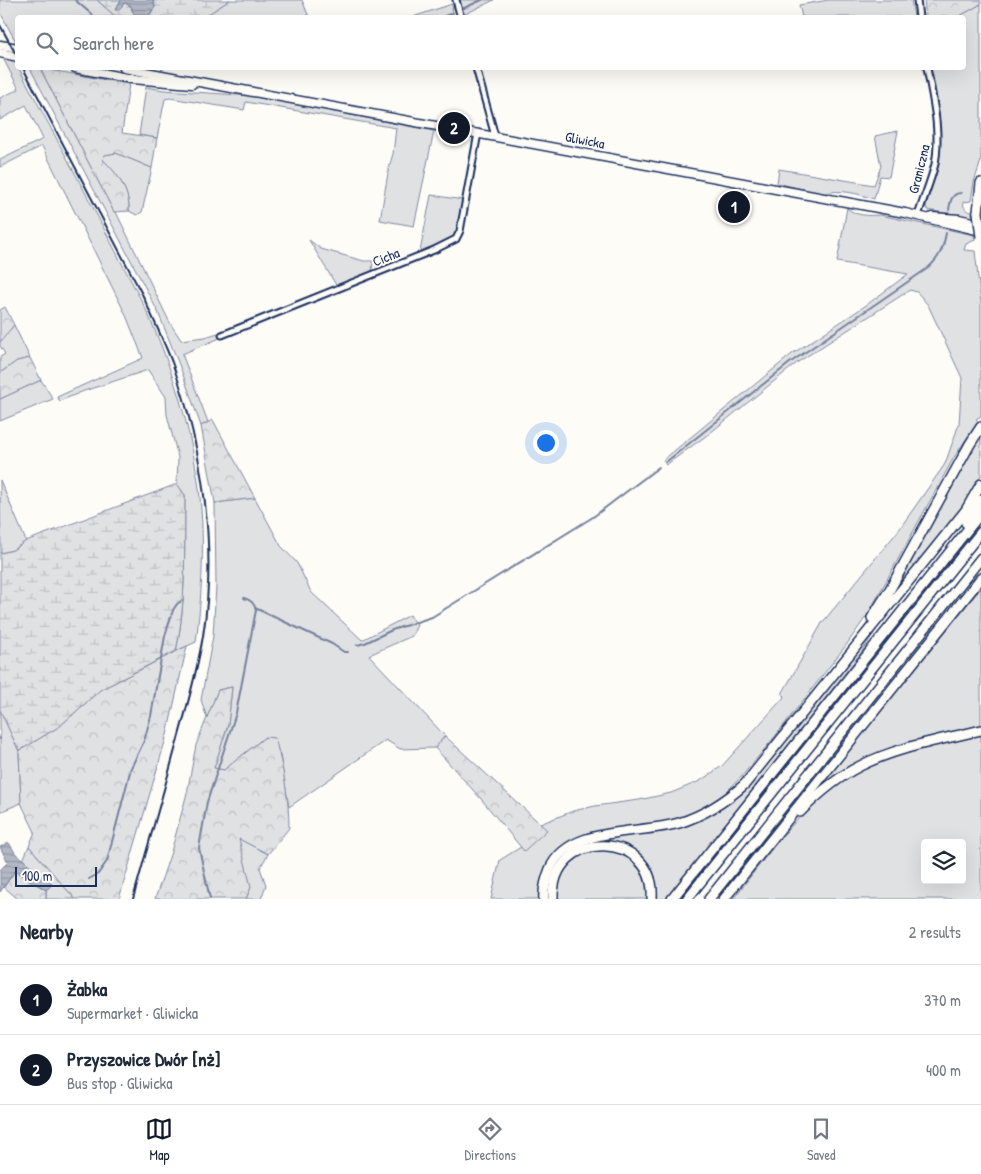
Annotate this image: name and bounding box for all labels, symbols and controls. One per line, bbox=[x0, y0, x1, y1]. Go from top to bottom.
search box bbox=[15, 15, 966, 70]
icon: search bbox=[33, 29, 61, 57]
text: Search here bbox=[73, 30, 154, 56]
pin: 2 bbox=[438, 109, 470, 147]
street label: Gliwicka bbox=[564, 126, 607, 153]
street label: Graniczna bbox=[903, 142, 934, 196]
pin: 1 bbox=[718, 188, 750, 226]
street label: Cicha bbox=[369, 242, 403, 271]
your location bbox=[533, 430, 559, 456]
map controls bbox=[921, 839, 966, 884]
button: layers bbox=[921, 839, 966, 884]
scale bar bbox=[15, 864, 98, 887]
text: 100 m bbox=[22, 866, 52, 885]
text: Nearby bbox=[20, 917, 73, 946]
text: 2 results bbox=[909, 921, 961, 943]
text: Żabka bbox=[67, 976, 107, 1002]
text: 1 bbox=[33, 989, 39, 1011]
text: 370 m bbox=[924, 989, 961, 1011]
text: Supermarket · Gliwicka bbox=[67, 1002, 198, 1024]
text: Przyszowice Dwór [nż] bbox=[67, 1046, 220, 1072]
text: 2 bbox=[32, 1059, 40, 1081]
text: 400 m bbox=[926, 1059, 961, 1081]
text: Bus stop · Gliwicka bbox=[67, 1072, 173, 1094]
tab: Map bbox=[145, 1115, 173, 1164]
tab: Directions bbox=[464, 1115, 516, 1164]
tab: Saved bbox=[807, 1115, 836, 1164]

